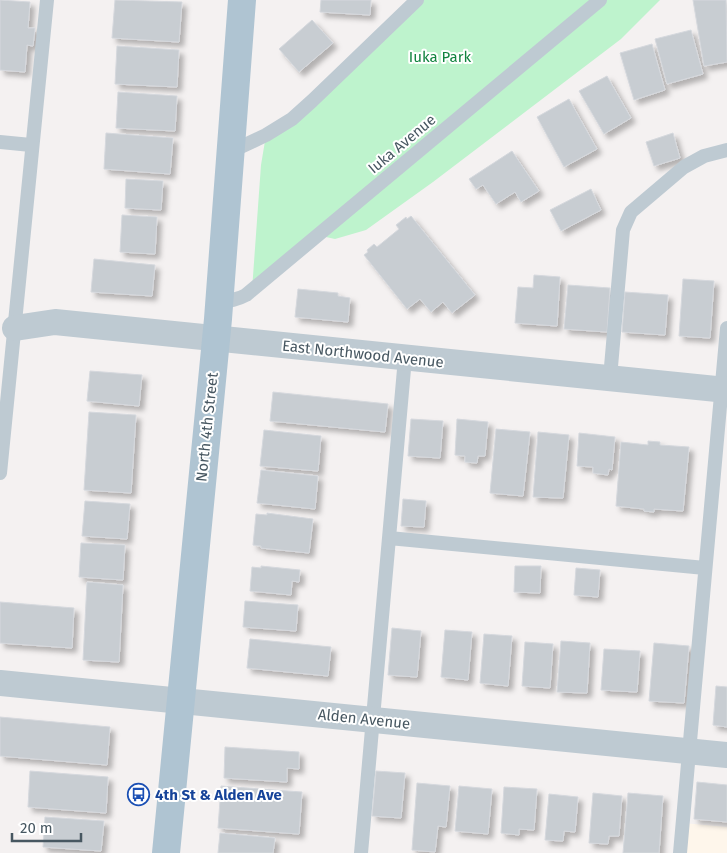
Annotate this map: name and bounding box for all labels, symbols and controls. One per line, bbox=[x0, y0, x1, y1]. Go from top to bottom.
park label: Iuka Park bbox=[409, 48, 471, 66]
street label: Iuka Avenue bbox=[365, 111, 439, 177]
street label: East Northwood Avenue bbox=[281, 337, 445, 371]
street label: North 4th Street bbox=[192, 371, 222, 483]
street label: Alden Avenue bbox=[317, 705, 411, 733]
bus stop icon: 4th St & Alden Ave bbox=[127, 783, 151, 807]
place label: 4th St & Alden Ave bbox=[155, 786, 282, 804]
scale bar bbox=[12, 810, 81, 842]
text: 20 m bbox=[20, 819, 53, 837]

